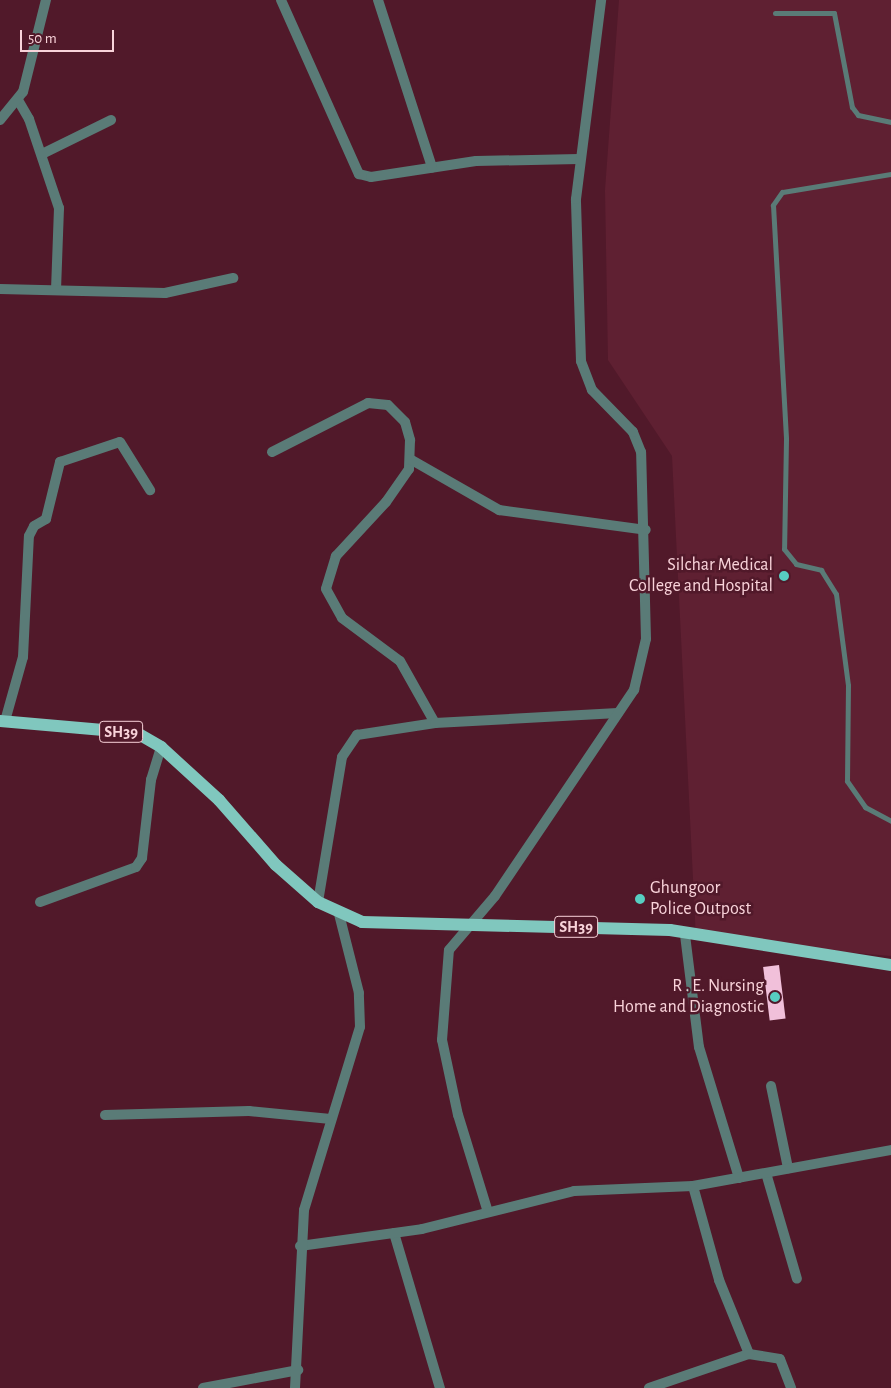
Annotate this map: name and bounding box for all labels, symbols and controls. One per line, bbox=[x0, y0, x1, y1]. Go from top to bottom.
scale bar bbox=[22, 20, 116, 52]
text: 50 m bbox=[28, 31, 57, 46]
place label: Silchar Medical College and Hospital bbox=[629, 555, 773, 598]
marker: Silchar Medical College and Hospital bbox=[777, 569, 791, 583]
road number: SH39 bbox=[98, 719, 144, 746]
place label: Ghungoor Police Outpost bbox=[650, 878, 751, 921]
marker: Ghungoor Police Outpost bbox=[634, 893, 646, 905]
road number: SH39 bbox=[554, 914, 598, 940]
place label: R . E. Nursing Home and Diagnostic bbox=[613, 976, 764, 1019]
marker: R . E. Nursing Home and Diagnostic bbox=[768, 990, 782, 1004]

